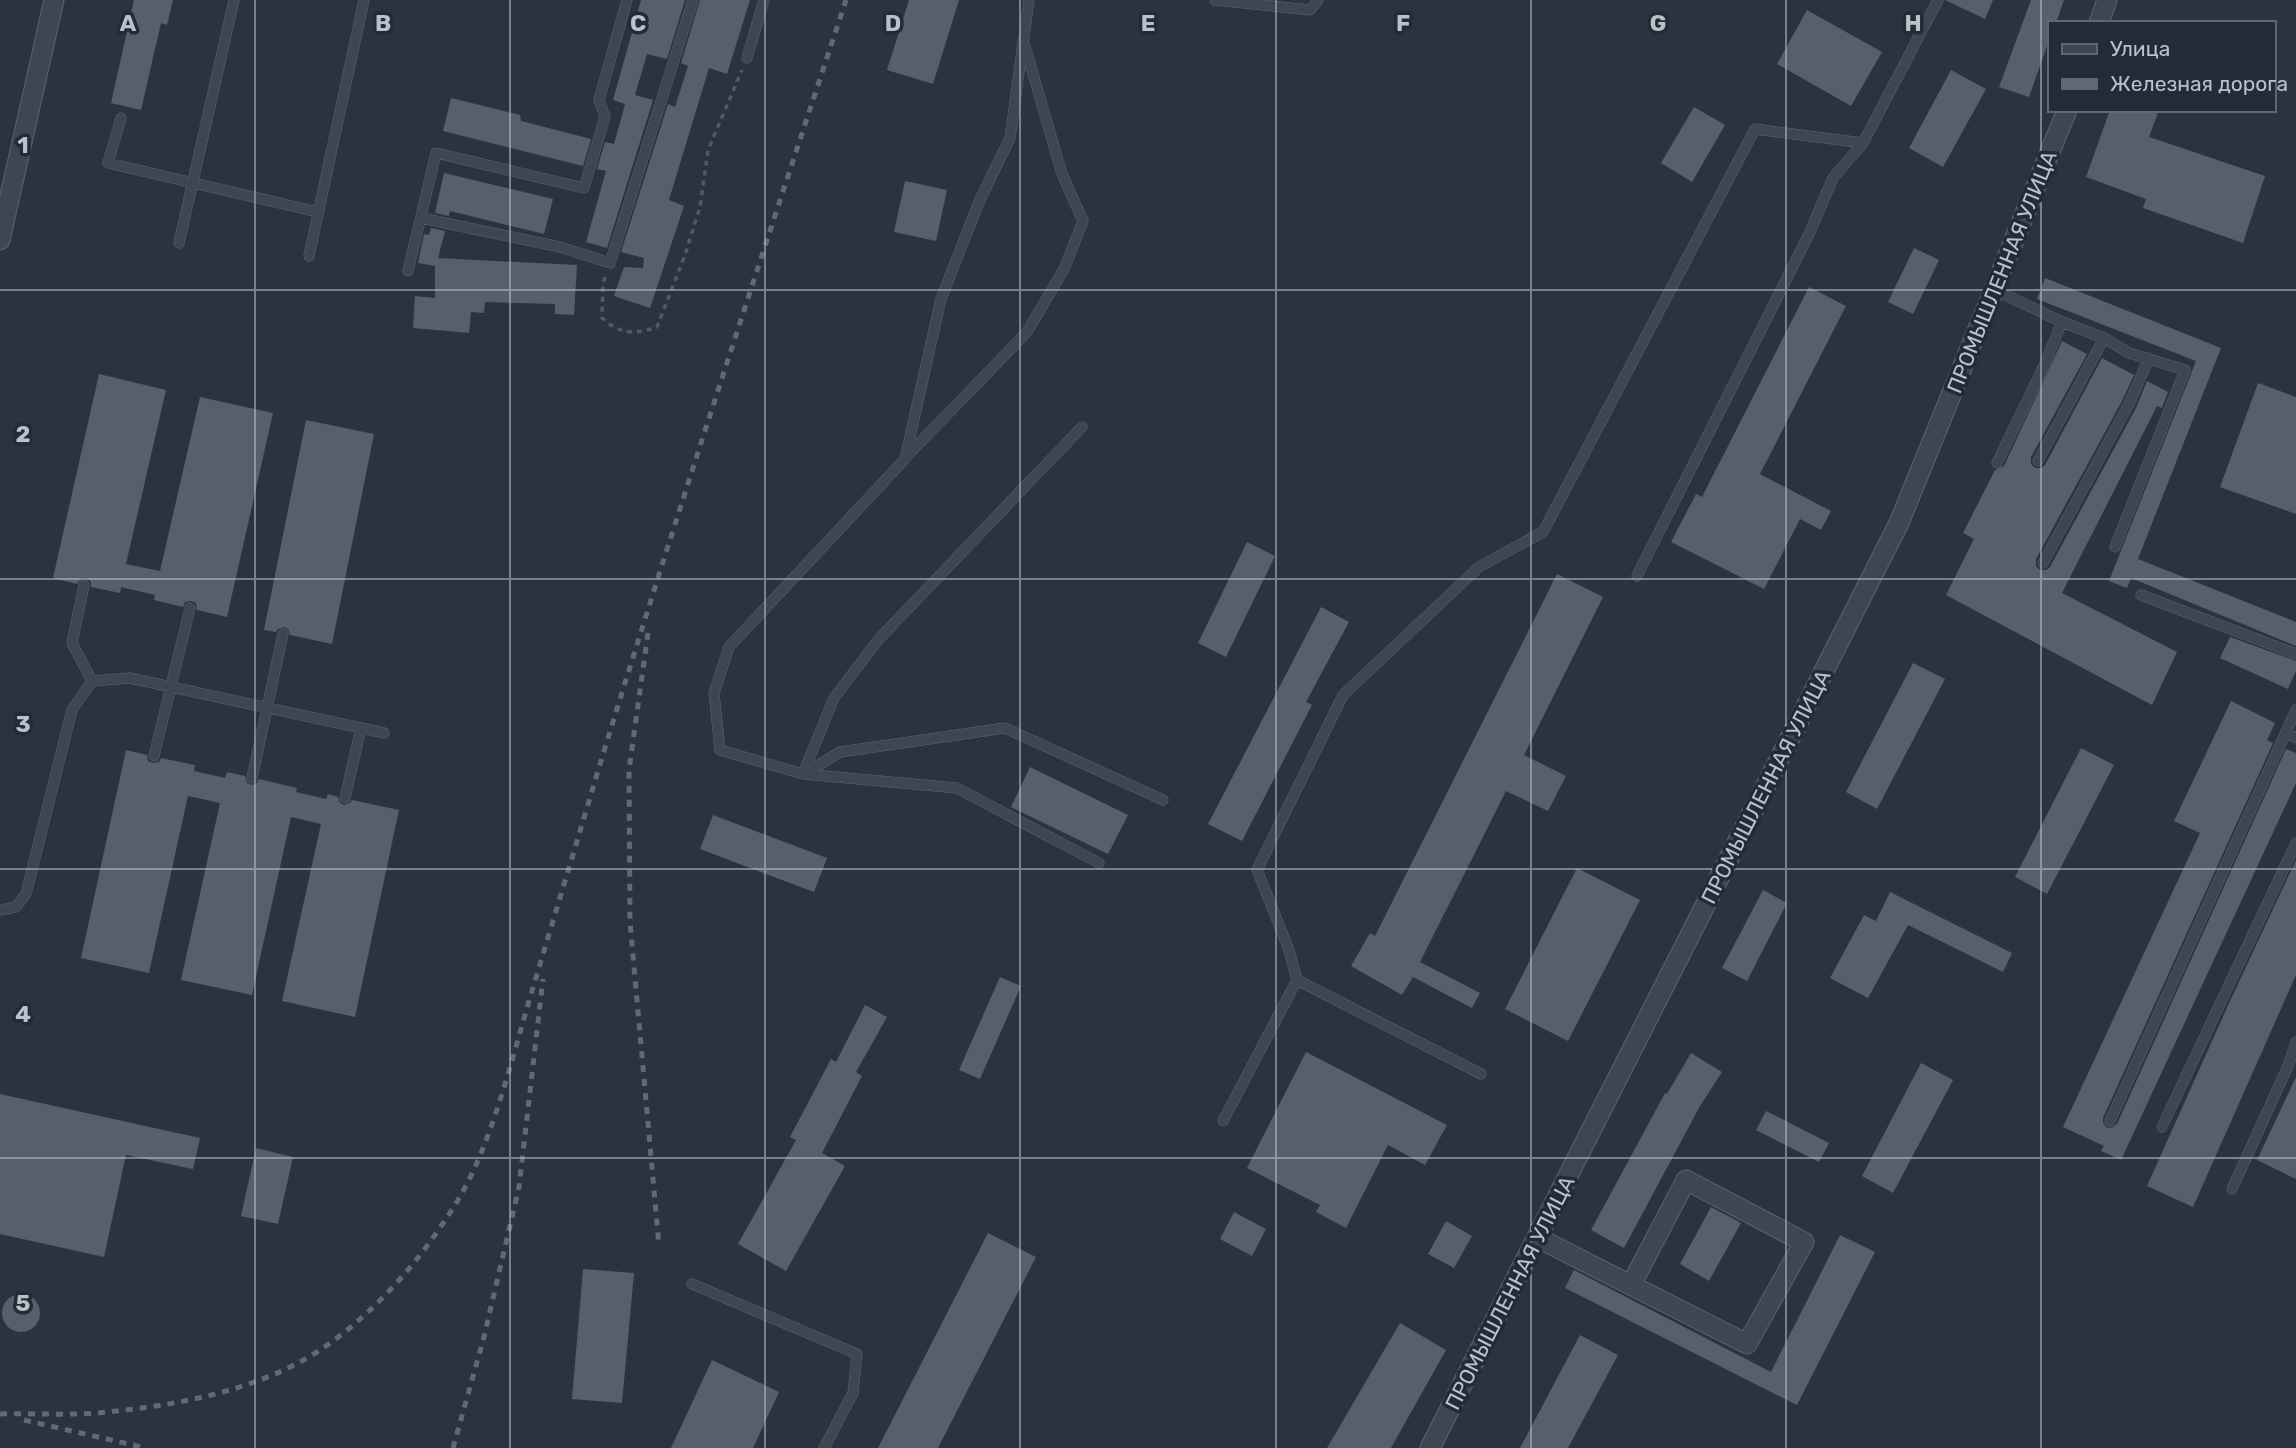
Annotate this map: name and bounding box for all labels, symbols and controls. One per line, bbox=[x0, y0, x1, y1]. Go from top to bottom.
text: A bbox=[120, 9, 137, 37]
text: B bbox=[375, 9, 391, 37]
text: C bbox=[630, 9, 646, 37]
text: D bbox=[885, 9, 901, 37]
text: E bbox=[1141, 9, 1155, 37]
text: F bbox=[1396, 9, 1410, 37]
text: G bbox=[1650, 9, 1666, 37]
text: H bbox=[1904, 9, 1922, 37]
legend bbox=[2048, 21, 2275, 112]
text: Улица bbox=[2110, 36, 2170, 61]
text: Железная дорога bbox=[2110, 71, 2288, 96]
text: 1 bbox=[17, 131, 29, 159]
street label: ПРОМЫШЛЕННАЯ УЛИЦА bbox=[1941, 147, 2062, 397]
text: 2 bbox=[16, 420, 30, 448]
street label: ПРОМЫШЛЕННАЯ УЛИЦА bbox=[1696, 666, 1835, 908]
text: 3 bbox=[15, 710, 31, 738]
text: 4 bbox=[15, 1000, 31, 1028]
street label: ПРОМЫШЛЕННАЯ УЛИЦА bbox=[1440, 1172, 1579, 1414]
text: 5 bbox=[16, 1289, 31, 1317]

